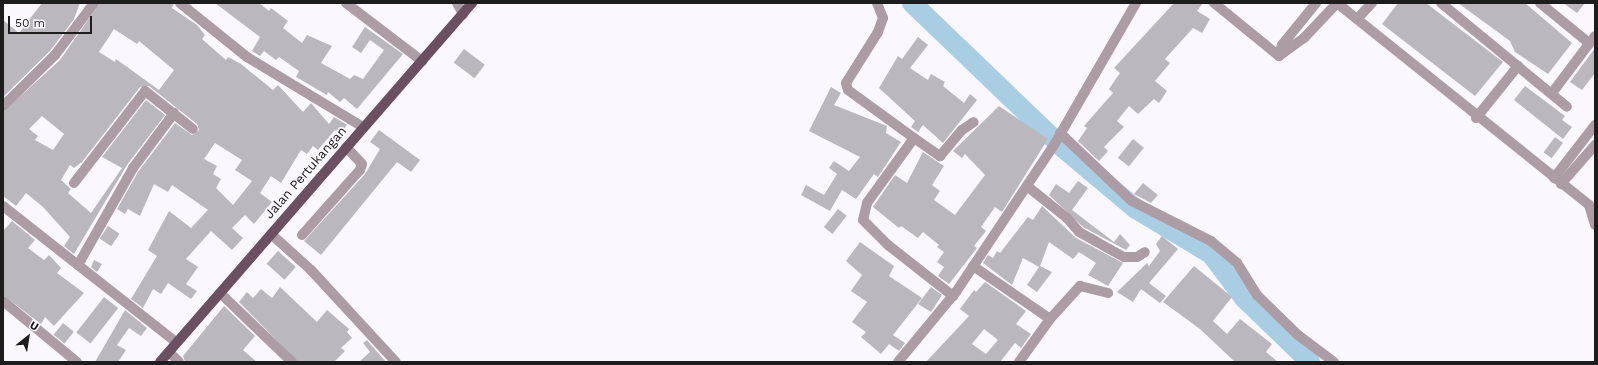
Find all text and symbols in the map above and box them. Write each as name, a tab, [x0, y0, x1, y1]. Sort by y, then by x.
scale bar	[10, 8, 94, 34]
text: 50 m	[15, 16, 45, 30]
street label: Jalan Pertukangan	[262, 124, 350, 222]
north arrow	[8, 317, 48, 357]
text: U	[28, 319, 41, 334]

